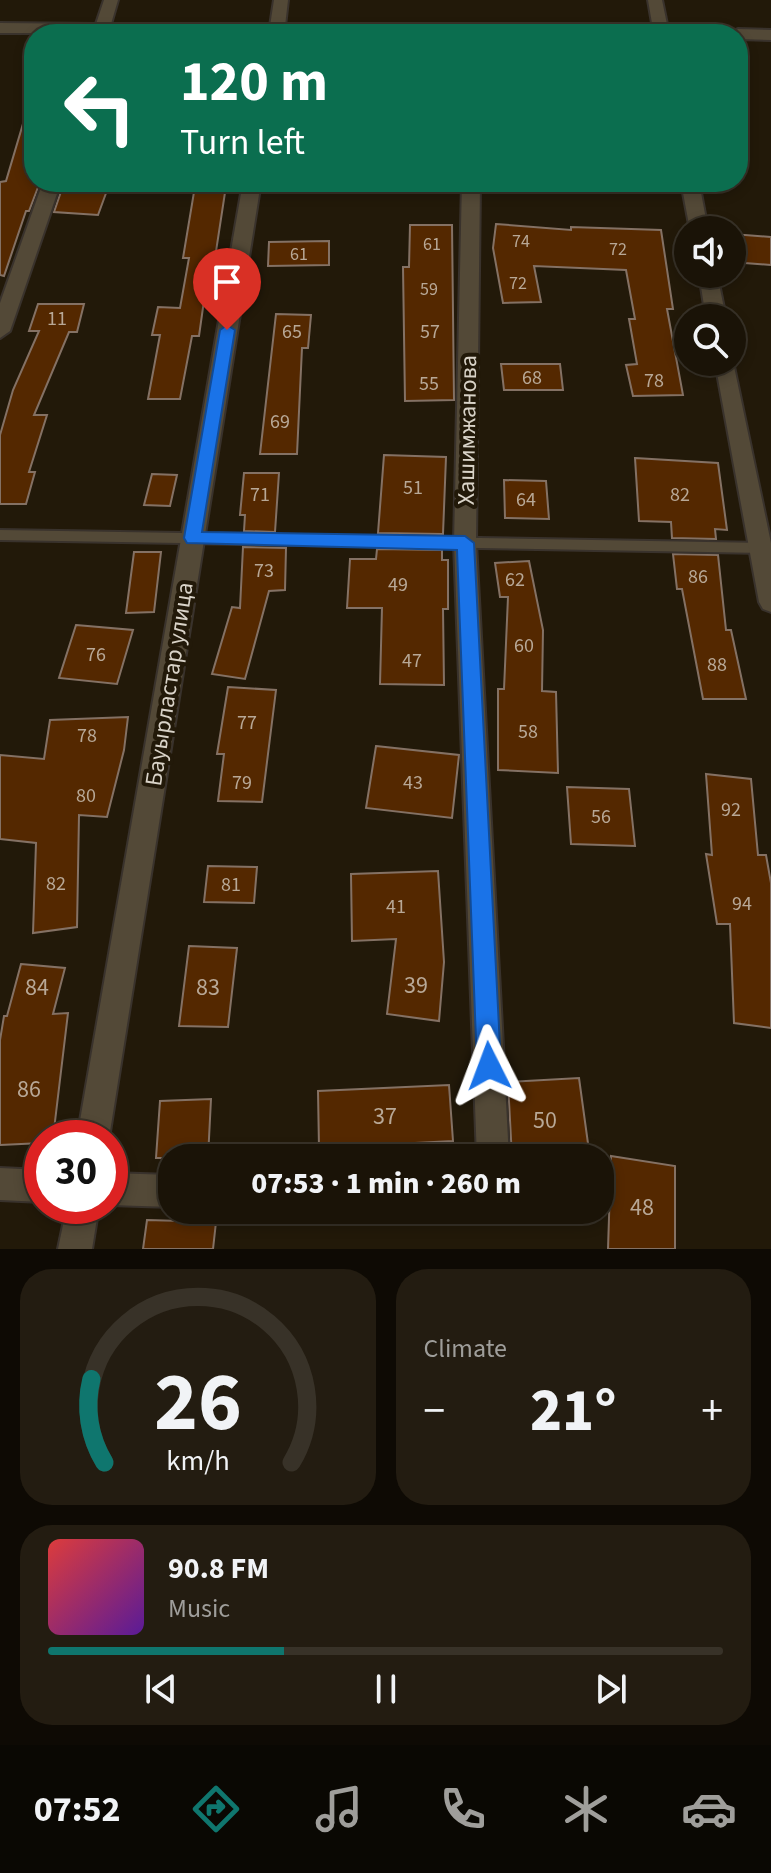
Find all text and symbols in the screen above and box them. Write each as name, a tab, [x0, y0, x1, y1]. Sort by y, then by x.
text: 120 m	[180, 43, 328, 122]
icon: left	[48, 56, 152, 160]
text: Turn left	[180, 117, 305, 168]
map controls	[674, 216, 746, 376]
button: sound	[674, 216, 746, 288]
house number: 74	[512, 229, 530, 254]
house number: 61	[423, 232, 441, 257]
house number: 72	[609, 237, 627, 262]
house number: 61	[290, 242, 308, 267]
pin	[193, 248, 261, 330]
icon: arrive	[205, 260, 249, 304]
house number: 72	[509, 271, 527, 296]
house number: 59	[420, 277, 438, 302]
button: search	[674, 304, 746, 376]
house number: 11	[47, 305, 67, 333]
house number: 65	[282, 318, 302, 346]
house number: 57	[420, 318, 440, 346]
street label: Хашимжанова	[449, 355, 486, 505]
house number: 68	[522, 364, 542, 392]
house number: 78	[644, 367, 664, 395]
house number: 55	[419, 370, 439, 398]
house number: 69	[270, 408, 290, 436]
house number: 51	[403, 474, 423, 502]
house number: 71	[250, 481, 270, 509]
house number: 82	[670, 481, 690, 509]
house number: 64	[516, 486, 536, 514]
house number: 73	[254, 557, 274, 585]
house number: 86	[688, 563, 708, 591]
house number: 62	[505, 566, 525, 594]
house number: 49	[388, 571, 408, 599]
street label: Бауырластар улица	[136, 580, 203, 789]
house number: 60	[514, 632, 534, 660]
house number: 76	[86, 641, 106, 669]
house number: 47	[402, 647, 422, 675]
house number: 88	[707, 651, 727, 679]
house number: 77	[237, 709, 257, 737]
house number: 58	[518, 718, 538, 746]
house number: 78	[77, 722, 97, 750]
house number: 79	[232, 769, 252, 797]
house number: 43	[403, 769, 423, 797]
house number: 80	[76, 782, 96, 810]
house number: 92	[721, 796, 741, 824]
house number: 56	[591, 803, 611, 831]
house number: 82	[46, 870, 66, 898]
house number: 81	[221, 871, 241, 899]
house number: 94	[732, 890, 752, 918]
house number: 41	[386, 893, 406, 921]
house number: 39	[404, 968, 428, 1003]
house number: 84	[25, 970, 49, 1005]
house number: 83	[196, 970, 220, 1005]
position arrow	[447, 1024, 531, 1108]
house number: 86	[17, 1072, 41, 1107]
house number: 37	[373, 1099, 397, 1134]
house number: 50	[533, 1103, 557, 1138]
speed limit sign: 30	[24, 1120, 128, 1224]
text: 07:53 · 1 min · 260 m	[251, 1162, 521, 1205]
house number: 48	[630, 1190, 654, 1225]
text: Climate	[424, 1330, 507, 1367]
text: 26	[154, 1344, 242, 1462]
text: 21°	[530, 1369, 616, 1454]
text: −	[424, 1380, 445, 1443]
text: +	[701, 1380, 723, 1443]
text: km/h	[166, 1441, 229, 1481]
text: 90.8 FM	[168, 1547, 269, 1590]
text: Music	[168, 1590, 230, 1627]
icon: previous	[139, 1667, 183, 1711]
icon: pause	[364, 1667, 408, 1711]
icon: next	[589, 1667, 633, 1711]
icon: directions	[188, 1781, 244, 1837]
icon: music	[311, 1781, 367, 1837]
icon: phone	[435, 1781, 491, 1837]
icon: climate	[558, 1781, 614, 1837]
icon: car	[681, 1781, 737, 1837]
text: 07:52	[34, 1784, 121, 1835]

